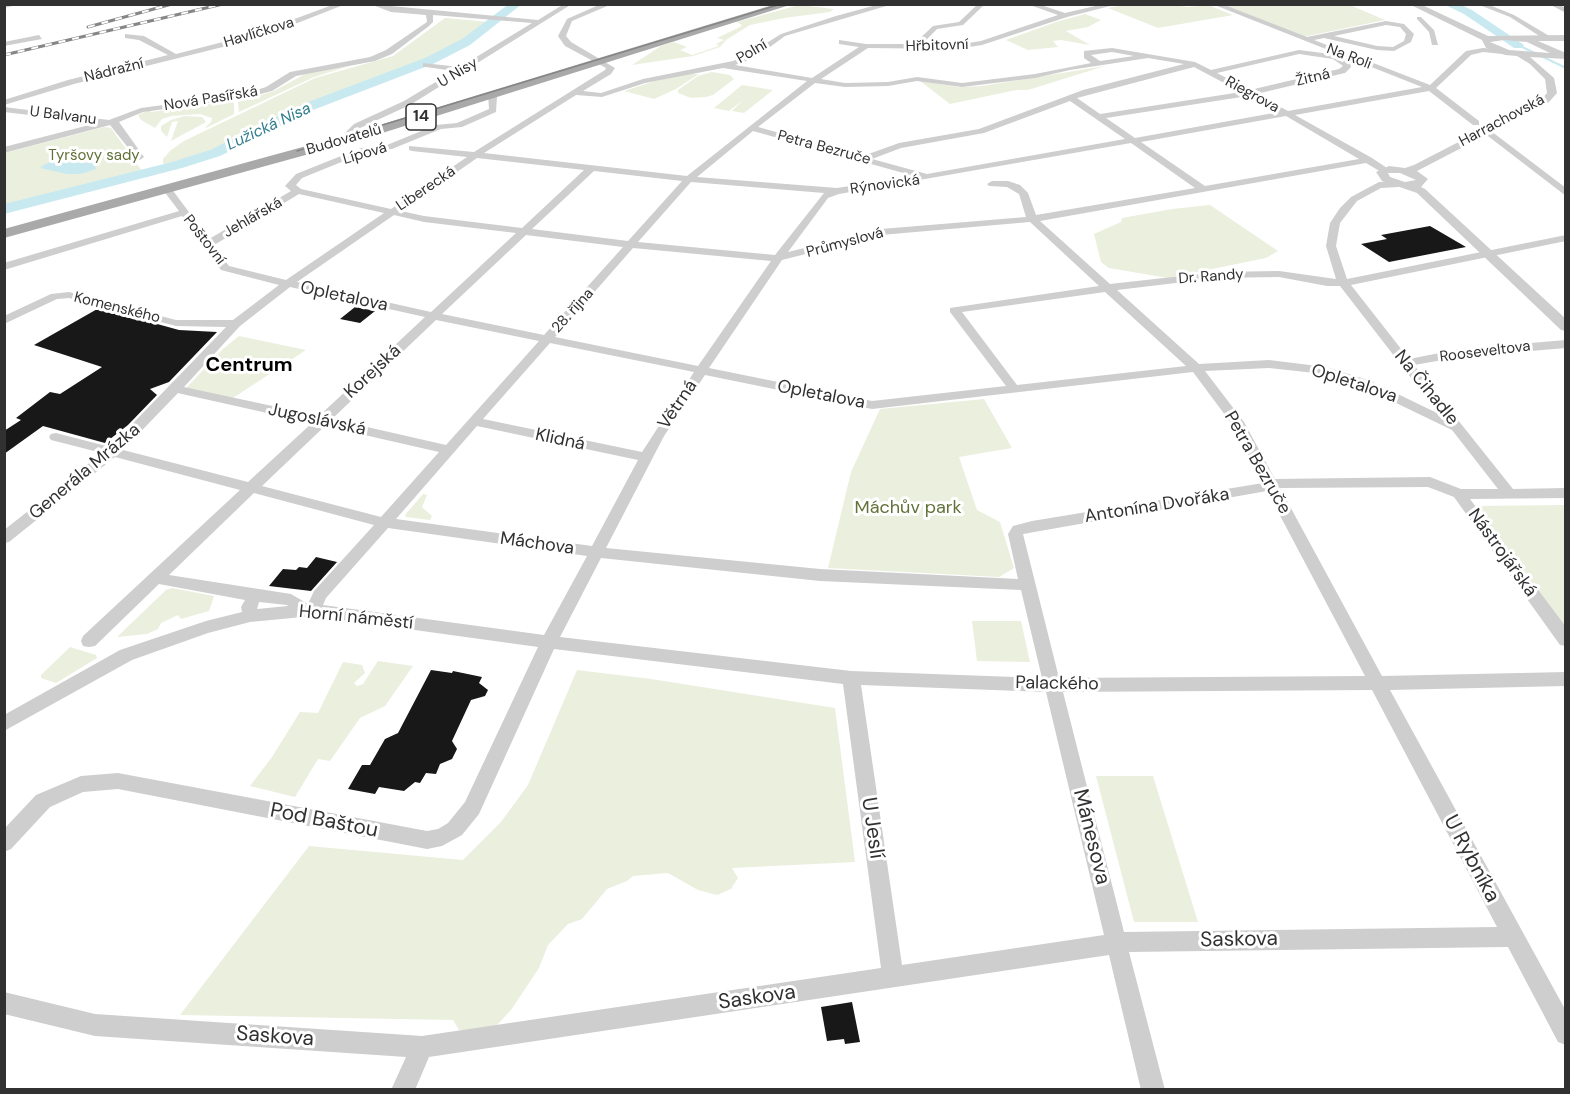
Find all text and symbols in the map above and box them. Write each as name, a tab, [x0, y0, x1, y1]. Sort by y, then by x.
street label: Havlíčkova	[222, 14, 296, 52]
street label: Polní	[733, 36, 771, 68]
street label: Hřbitovní	[905, 36, 969, 56]
street label: Na Roli	[1324, 40, 1374, 74]
street label: U Nisy	[435, 54, 481, 92]
street label: Nádražní	[82, 55, 146, 87]
street label: Žitná	[1294, 65, 1332, 91]
street label: Riegrova	[1222, 73, 1282, 117]
street label: Nová Pasířská	[163, 83, 259, 115]
street label: Harrachovská	[1456, 91, 1548, 151]
water label: Lužická Nisa	[224, 99, 314, 155]
street label: U Balvanu	[29, 103, 97, 129]
road number: 14	[406, 104, 436, 130]
street label: Budovatelů	[304, 121, 384, 159]
street label: Petra Bezruče	[775, 127, 873, 169]
street label: Lípová	[341, 139, 389, 169]
park label: Tyršovy sady	[48, 147, 140, 165]
street label: Liberecká	[393, 163, 459, 215]
street label: Rýnovická	[849, 171, 921, 199]
street label: Jehlářská	[220, 194, 286, 242]
street label: Poštovní	[179, 211, 229, 269]
street label: Průmyslová	[805, 224, 885, 262]
street label: Dr. Randy	[1178, 266, 1244, 288]
street label: Opletalova	[298, 277, 390, 317]
street label: 28. října	[548, 285, 598, 337]
street label: Komenského	[72, 289, 162, 327]
street label: Rooseveltova	[1439, 338, 1531, 366]
street label: Korejská	[340, 340, 406, 404]
street label: Na Čihadle	[1389, 346, 1463, 430]
district label: Centrum	[205, 354, 293, 378]
street label: Opletalova	[1308, 360, 1400, 408]
street label: Větrná	[654, 376, 702, 434]
street label: Opletalova	[775, 376, 867, 414]
street label: Jugoslávská	[266, 399, 368, 441]
street label: Petra Bezruče	[1219, 408, 1295, 518]
street label: Generála Mrázka	[25, 419, 145, 525]
street label: Klidná	[533, 424, 587, 456]
street label: Antonína Dvořáka	[1083, 484, 1231, 528]
park label: Máchův park	[855, 497, 961, 519]
street label: Nástrojářská	[1463, 505, 1541, 601]
street label: Máchova	[499, 528, 575, 560]
street label: Horní náměstí	[298, 601, 414, 635]
street label: Palackého	[1015, 672, 1099, 696]
street label: Mánesova	[1067, 787, 1115, 887]
street label: U Jeslí	[855, 796, 889, 860]
street label: Pod Baštou	[268, 798, 380, 844]
street label: U Rybníka	[1438, 811, 1504, 907]
street label: Saskova	[1200, 927, 1278, 953]
street label: Saskova	[717, 980, 797, 1016]
street label: Saskova	[235, 1022, 315, 1052]

